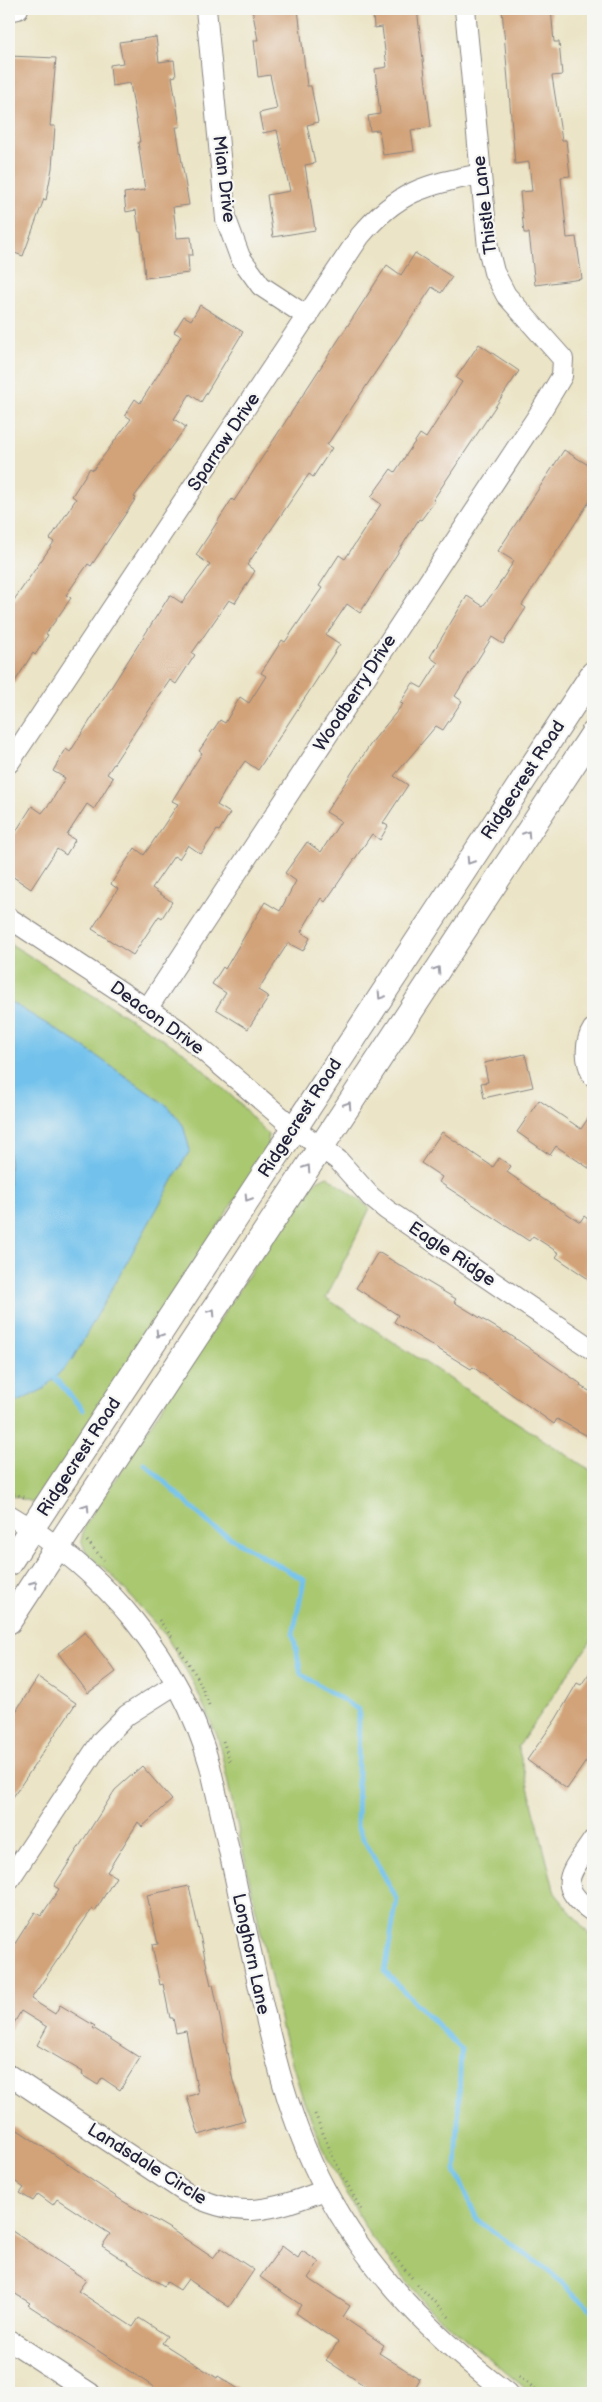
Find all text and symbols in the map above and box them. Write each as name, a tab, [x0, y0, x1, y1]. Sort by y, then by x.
street label: Mian Drive	[208, 134, 240, 224]
street label: Thistle Lane	[468, 154, 501, 256]
street label: Sparrow Drive	[184, 389, 265, 495]
street label: Woodberry Drive	[309, 630, 401, 755]
street label: Ridgecrest Road	[477, 717, 569, 843]
one-way arrow	[521, 831, 530, 840]
one-way arrow	[467, 855, 476, 864]
one-way arrow	[431, 966, 440, 976]
street label: Deacon Drive	[106, 977, 208, 1059]
one-way arrow	[378, 991, 387, 1000]
street label: Ridgecrest Road	[254, 1055, 346, 1181]
one-way arrow	[341, 1102, 351, 1111]
one-way arrow	[301, 1164, 310, 1173]
one-way arrow	[245, 1192, 254, 1202]
street label: Eagle Ridge	[405, 1217, 500, 1291]
one-way arrow	[206, 1308, 216, 1317]
one-way arrow	[156, 1328, 165, 1338]
street label: Ridgecrest Road	[33, 1394, 125, 1520]
one-way arrow	[79, 1503, 89, 1512]
one-way arrow	[28, 1580, 37, 1590]
street label: Longhorn Lane	[228, 1892, 274, 2017]
street label: Landsdale Circle	[84, 2119, 211, 2209]

